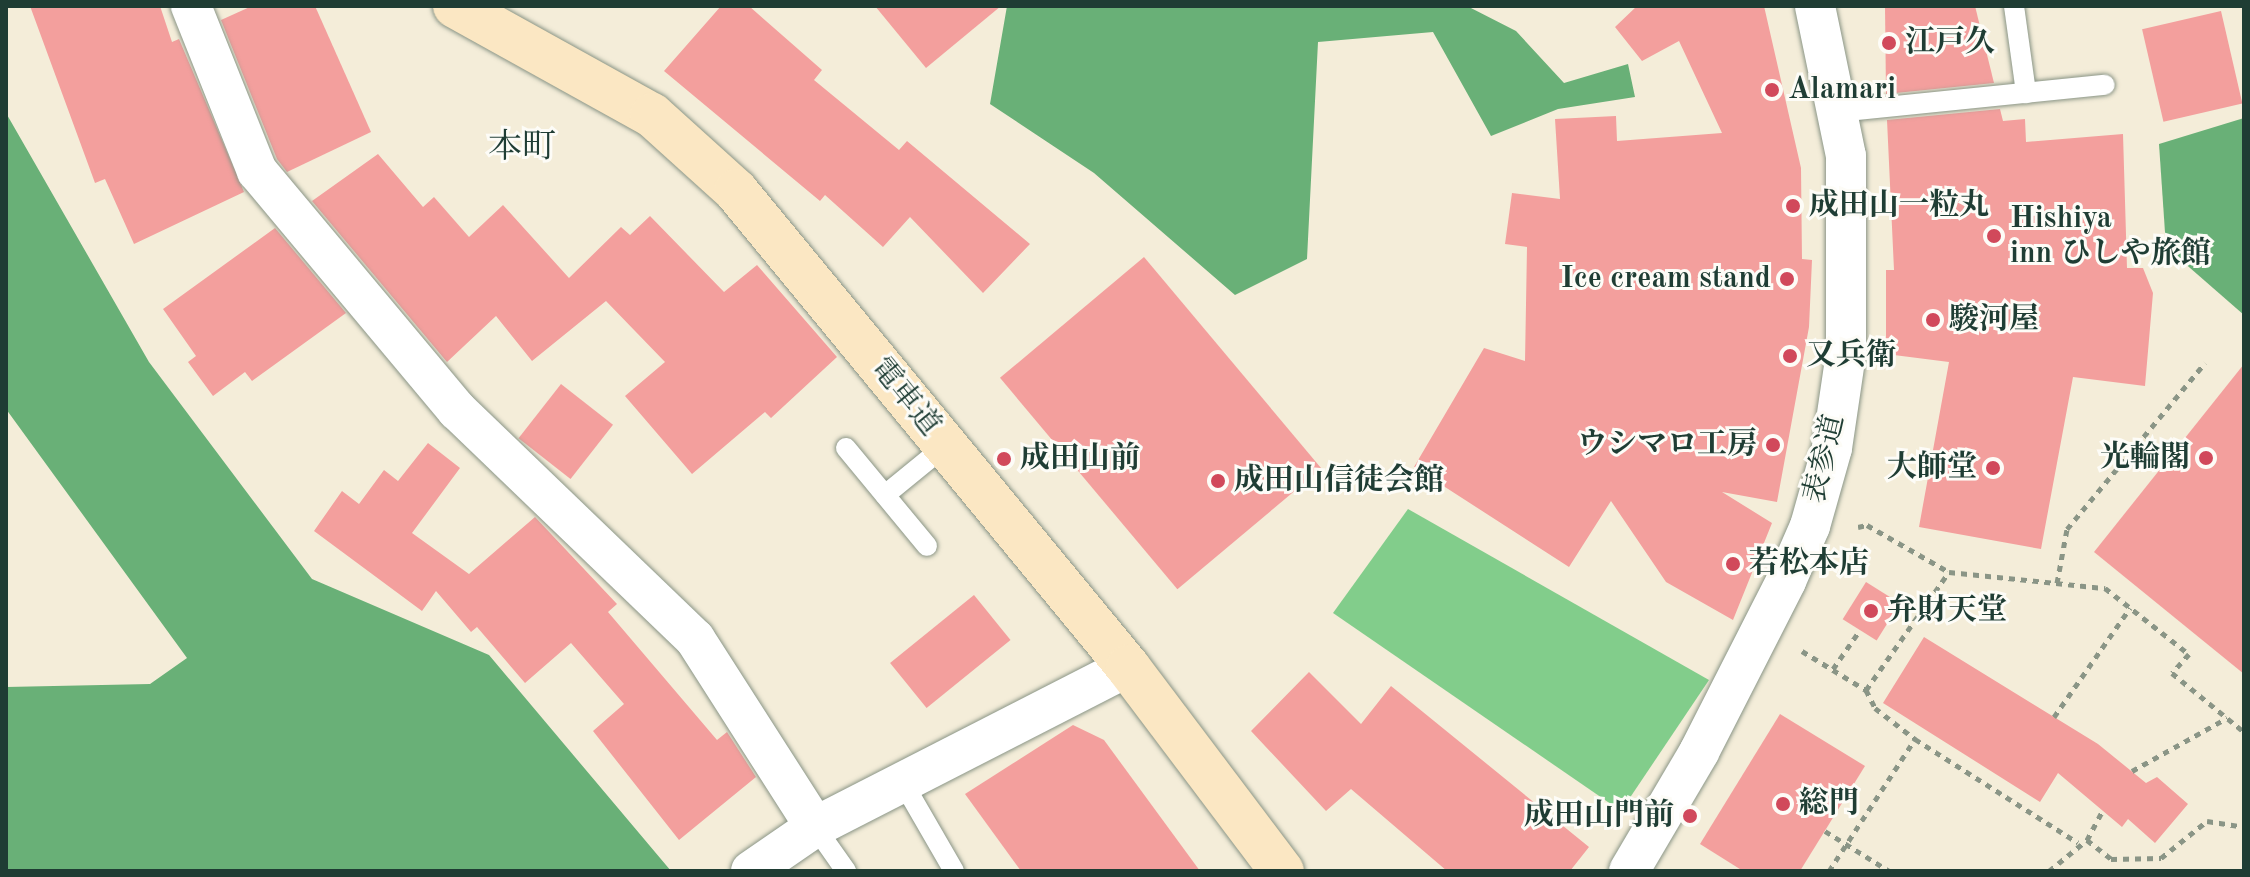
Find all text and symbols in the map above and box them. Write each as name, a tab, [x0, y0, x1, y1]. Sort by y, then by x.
place label: 江戸久	[1905, 25, 1995, 61]
marker: 江戸久	[1880, 34, 1898, 52]
place label: Alamari	[1788, 72, 1896, 108]
marker: Alamari	[1763, 81, 1781, 99]
district label: 本町	[488, 129, 556, 169]
place label: 成田山一粒丸	[1809, 188, 1989, 224]
marker: 成田山一粒丸	[1784, 197, 1802, 215]
place label: Hishiya inn ひしや旅館	[2010, 201, 2211, 272]
marker: Hishiya inn ひしや旅館	[1985, 227, 2003, 245]
place label: Ice cream stand	[1560, 261, 1771, 297]
marker: Ice cream stand	[1778, 270, 1796, 288]
place label: 駿河屋	[1949, 302, 2039, 338]
marker: 駿河屋	[1924, 311, 1942, 329]
place label: 又兵衛	[1806, 338, 1896, 374]
marker: 又兵衛	[1781, 347, 1799, 365]
street label: 電車道	[863, 351, 947, 443]
street label: 表参道	[1797, 411, 1853, 507]
place label: ウシマロ工房	[1577, 427, 1757, 463]
marker: ウシマロ工房	[1764, 436, 1782, 454]
place label: 光輪閣	[2100, 440, 2190, 476]
place label: 成田山前	[1020, 441, 1140, 477]
marker: 光輪閣	[2197, 449, 2215, 467]
marker: 成田山前	[995, 450, 1013, 468]
place label: 大師堂	[1887, 450, 1977, 486]
marker: 大師堂	[1984, 459, 2002, 477]
place label: 成田山信徒会館	[1234, 463, 1444, 499]
marker: 成田山信徒会館	[1209, 472, 1227, 490]
place label: 若松本店	[1749, 546, 1869, 582]
marker: 若松本店	[1724, 555, 1742, 573]
place label: 弁財天堂	[1887, 593, 2007, 629]
marker: 弁財天堂	[1862, 602, 1880, 620]
place label: 総門	[1799, 786, 1859, 822]
marker: 総門	[1774, 795, 1792, 813]
place label: 成田山門前	[1524, 798, 1674, 834]
marker: 成田山門前	[1681, 807, 1699, 825]

